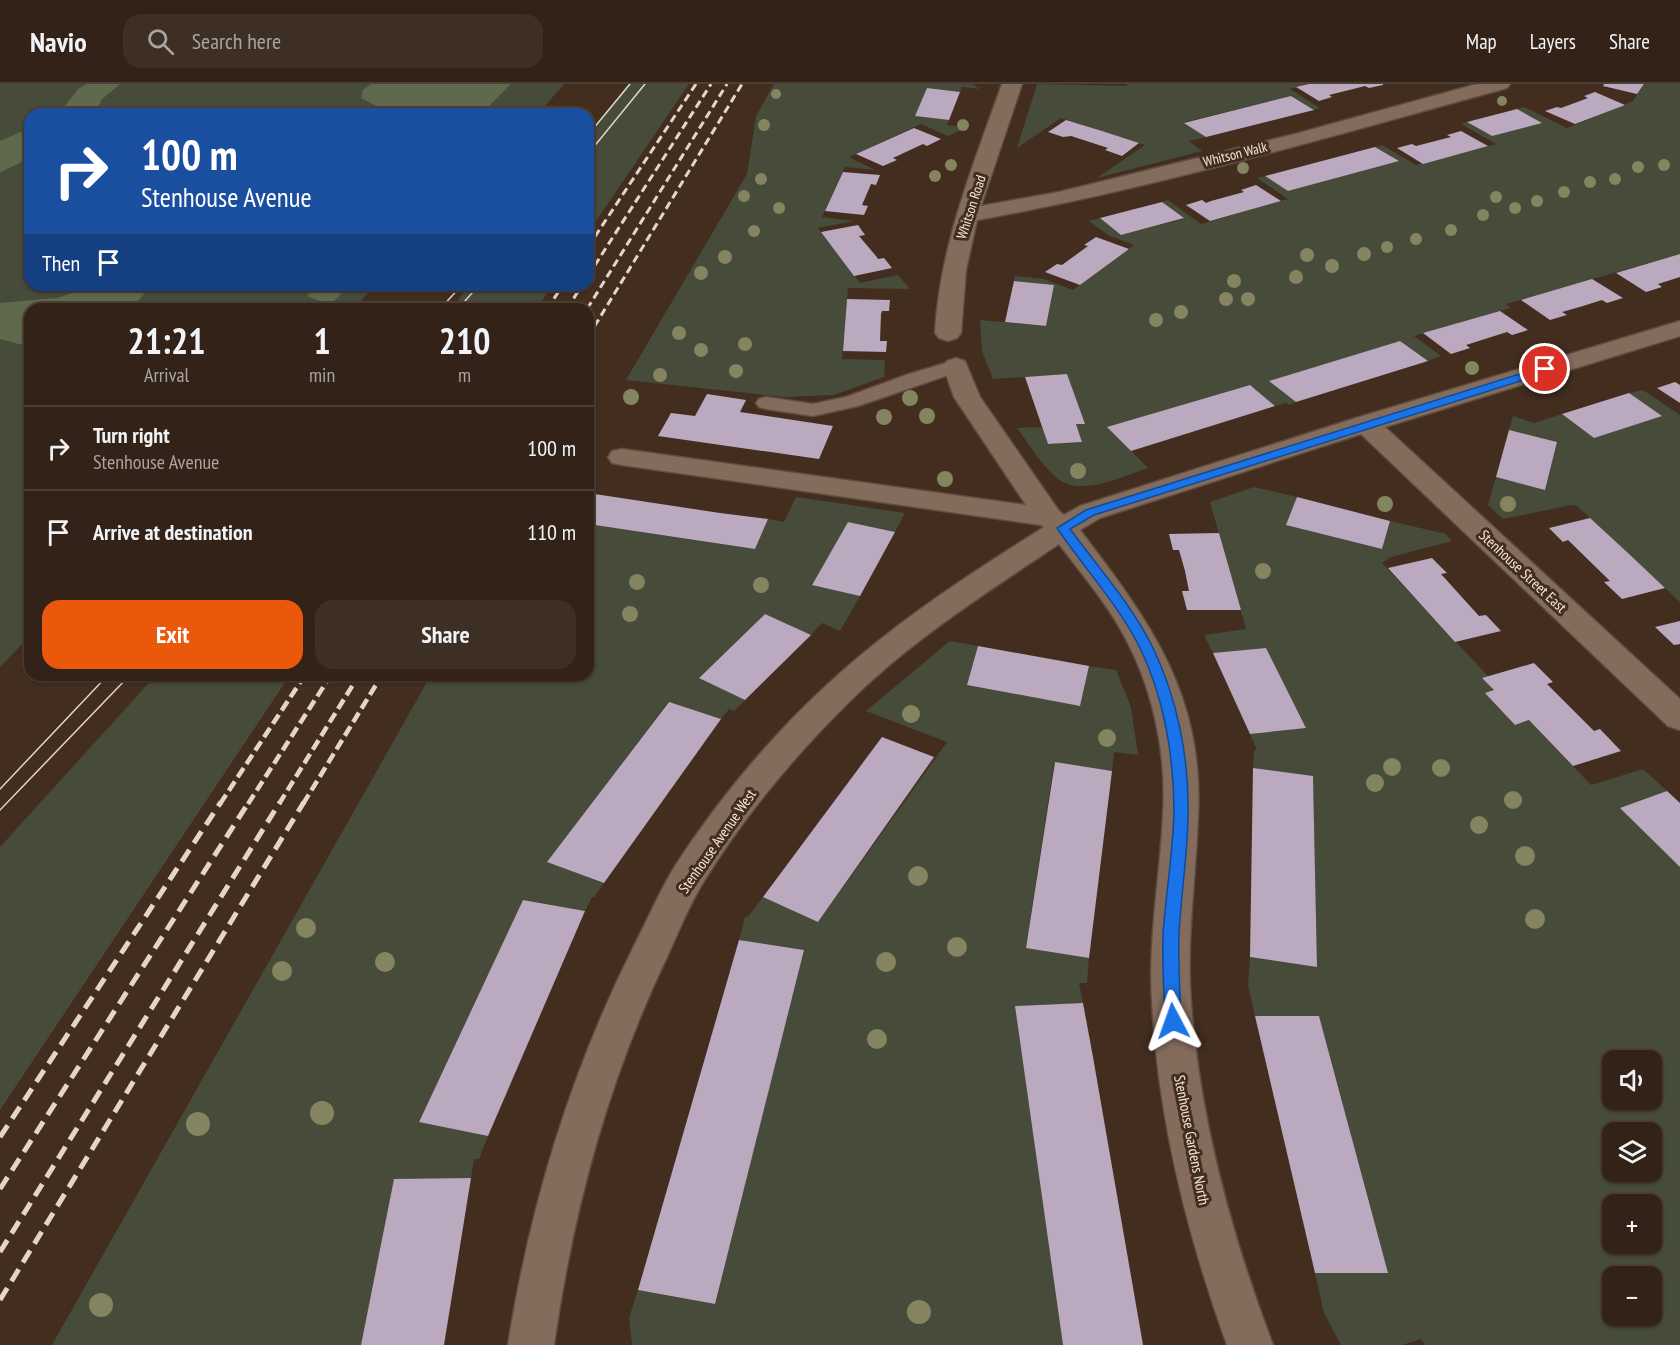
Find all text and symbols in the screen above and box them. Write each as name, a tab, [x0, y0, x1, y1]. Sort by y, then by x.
search box	[123, 14, 543, 68]
text: Navio	[30, 23, 87, 60]
icon: search	[144, 25, 177, 58]
text: Search here	[192, 27, 281, 55]
text: Map	[1466, 28, 1497, 55]
text: Layers	[1530, 28, 1576, 55]
text: Share	[1609, 28, 1650, 55]
text: 100 m	[141, 127, 238, 182]
icon: right	[42, 132, 120, 210]
street label: Whitson Walk	[1201, 137, 1269, 171]
street label: Whitson Road	[952, 173, 990, 241]
text: Stenhouse Avenue	[141, 180, 312, 214]
icon: arrive	[92, 246, 125, 279]
text: Then	[42, 249, 80, 277]
text: 21:21	[128, 317, 205, 364]
text: 1	[313, 317, 331, 364]
text: 210	[439, 317, 490, 364]
pin	[1519, 343, 1570, 394]
icon: arrive	[1528, 352, 1561, 385]
text: Arrival	[144, 362, 189, 388]
text: min	[309, 362, 335, 388]
text: m	[458, 362, 471, 388]
text: Turn right	[93, 421, 170, 449]
icon: right	[42, 432, 75, 465]
text: 100 m	[527, 434, 576, 462]
text: Stenhouse Avenue	[93, 449, 219, 475]
icon: arrive	[42, 516, 75, 549]
text: Arrive at destination	[93, 518, 253, 546]
text: 110 m	[527, 518, 576, 546]
street label: Stenhouse Street East	[1475, 525, 1571, 617]
button: Exit	[42, 600, 303, 669]
button: Share	[315, 600, 576, 669]
street label: Stenhouse Avenue West	[674, 785, 760, 897]
position arrow	[1141, 989, 1205, 1053]
map controls	[1602, 1050, 1662, 1326]
button: sound	[1602, 1050, 1662, 1110]
street label: Stenhouse Gardens North	[1170, 1073, 1214, 1207]
button: layers	[1602, 1122, 1662, 1182]
button: +	[1602, 1194, 1662, 1254]
button: −	[1602, 1266, 1662, 1326]

